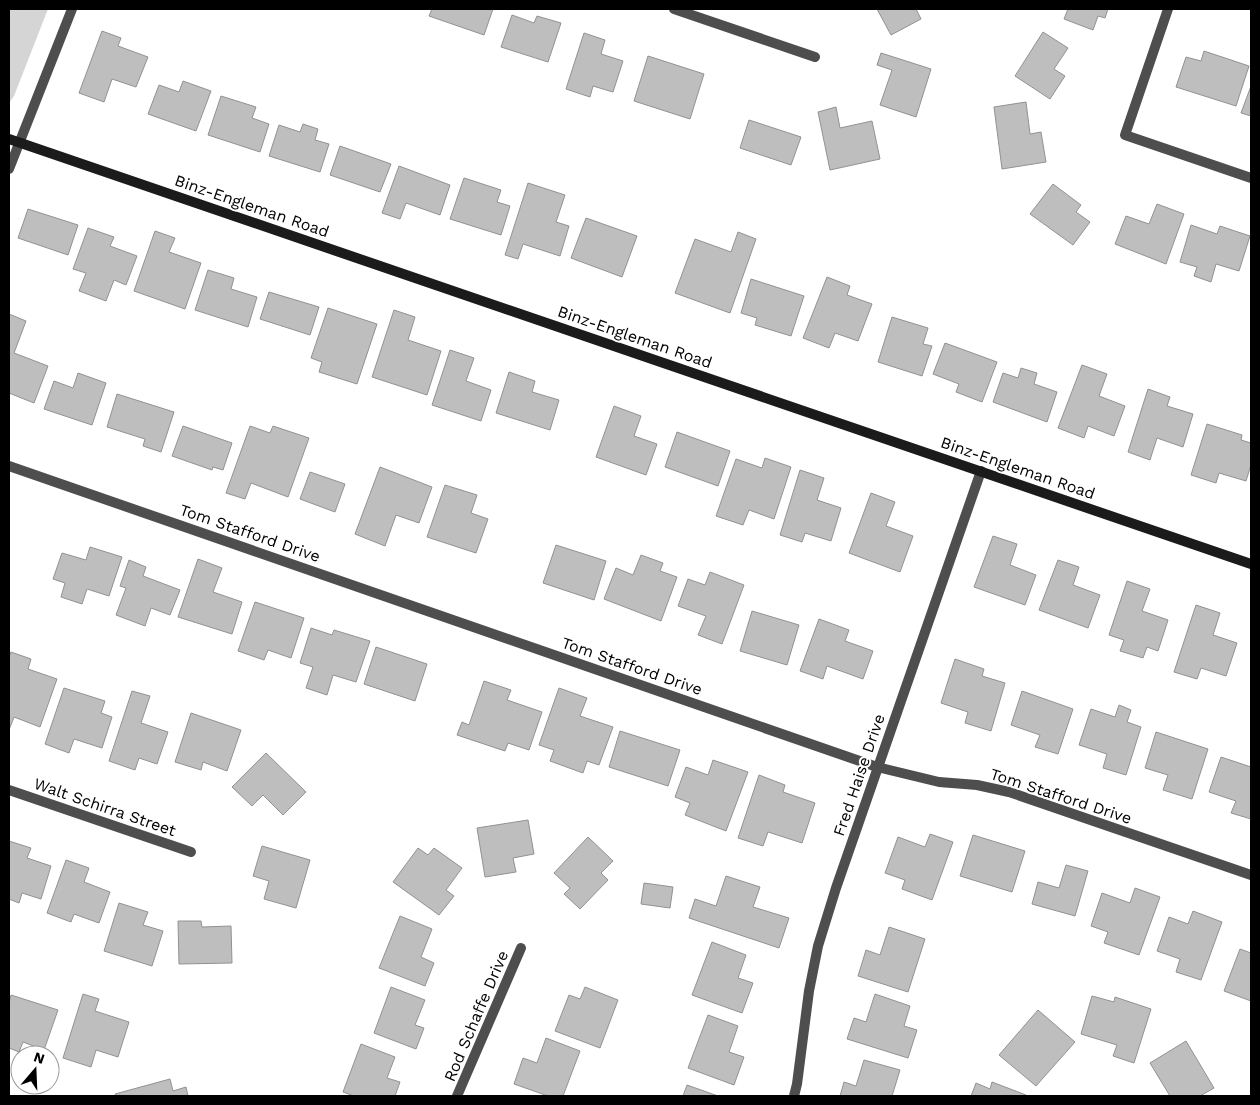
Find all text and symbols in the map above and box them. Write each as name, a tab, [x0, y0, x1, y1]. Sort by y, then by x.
street label: Binz-Engleman Road	[172, 171, 332, 241]
street label: Binz-Engleman Road	[555, 302, 715, 372]
street label: Binz-Engleman Road	[938, 433, 1098, 503]
street label: Tom Stafford Drive	[177, 500, 323, 566]
street label: Tom Stafford Drive	[559, 633, 705, 699]
street label: Fred Haise Drive	[829, 711, 889, 839]
street label: Tom Stafford Drive	[988, 764, 1134, 828]
street label: Walt Schirra Street	[31, 774, 179, 840]
street label: Rod Schaffe Drive	[440, 948, 512, 1084]
north arrow	[10, 1045, 60, 1095]
text: N	[32, 1048, 47, 1067]

